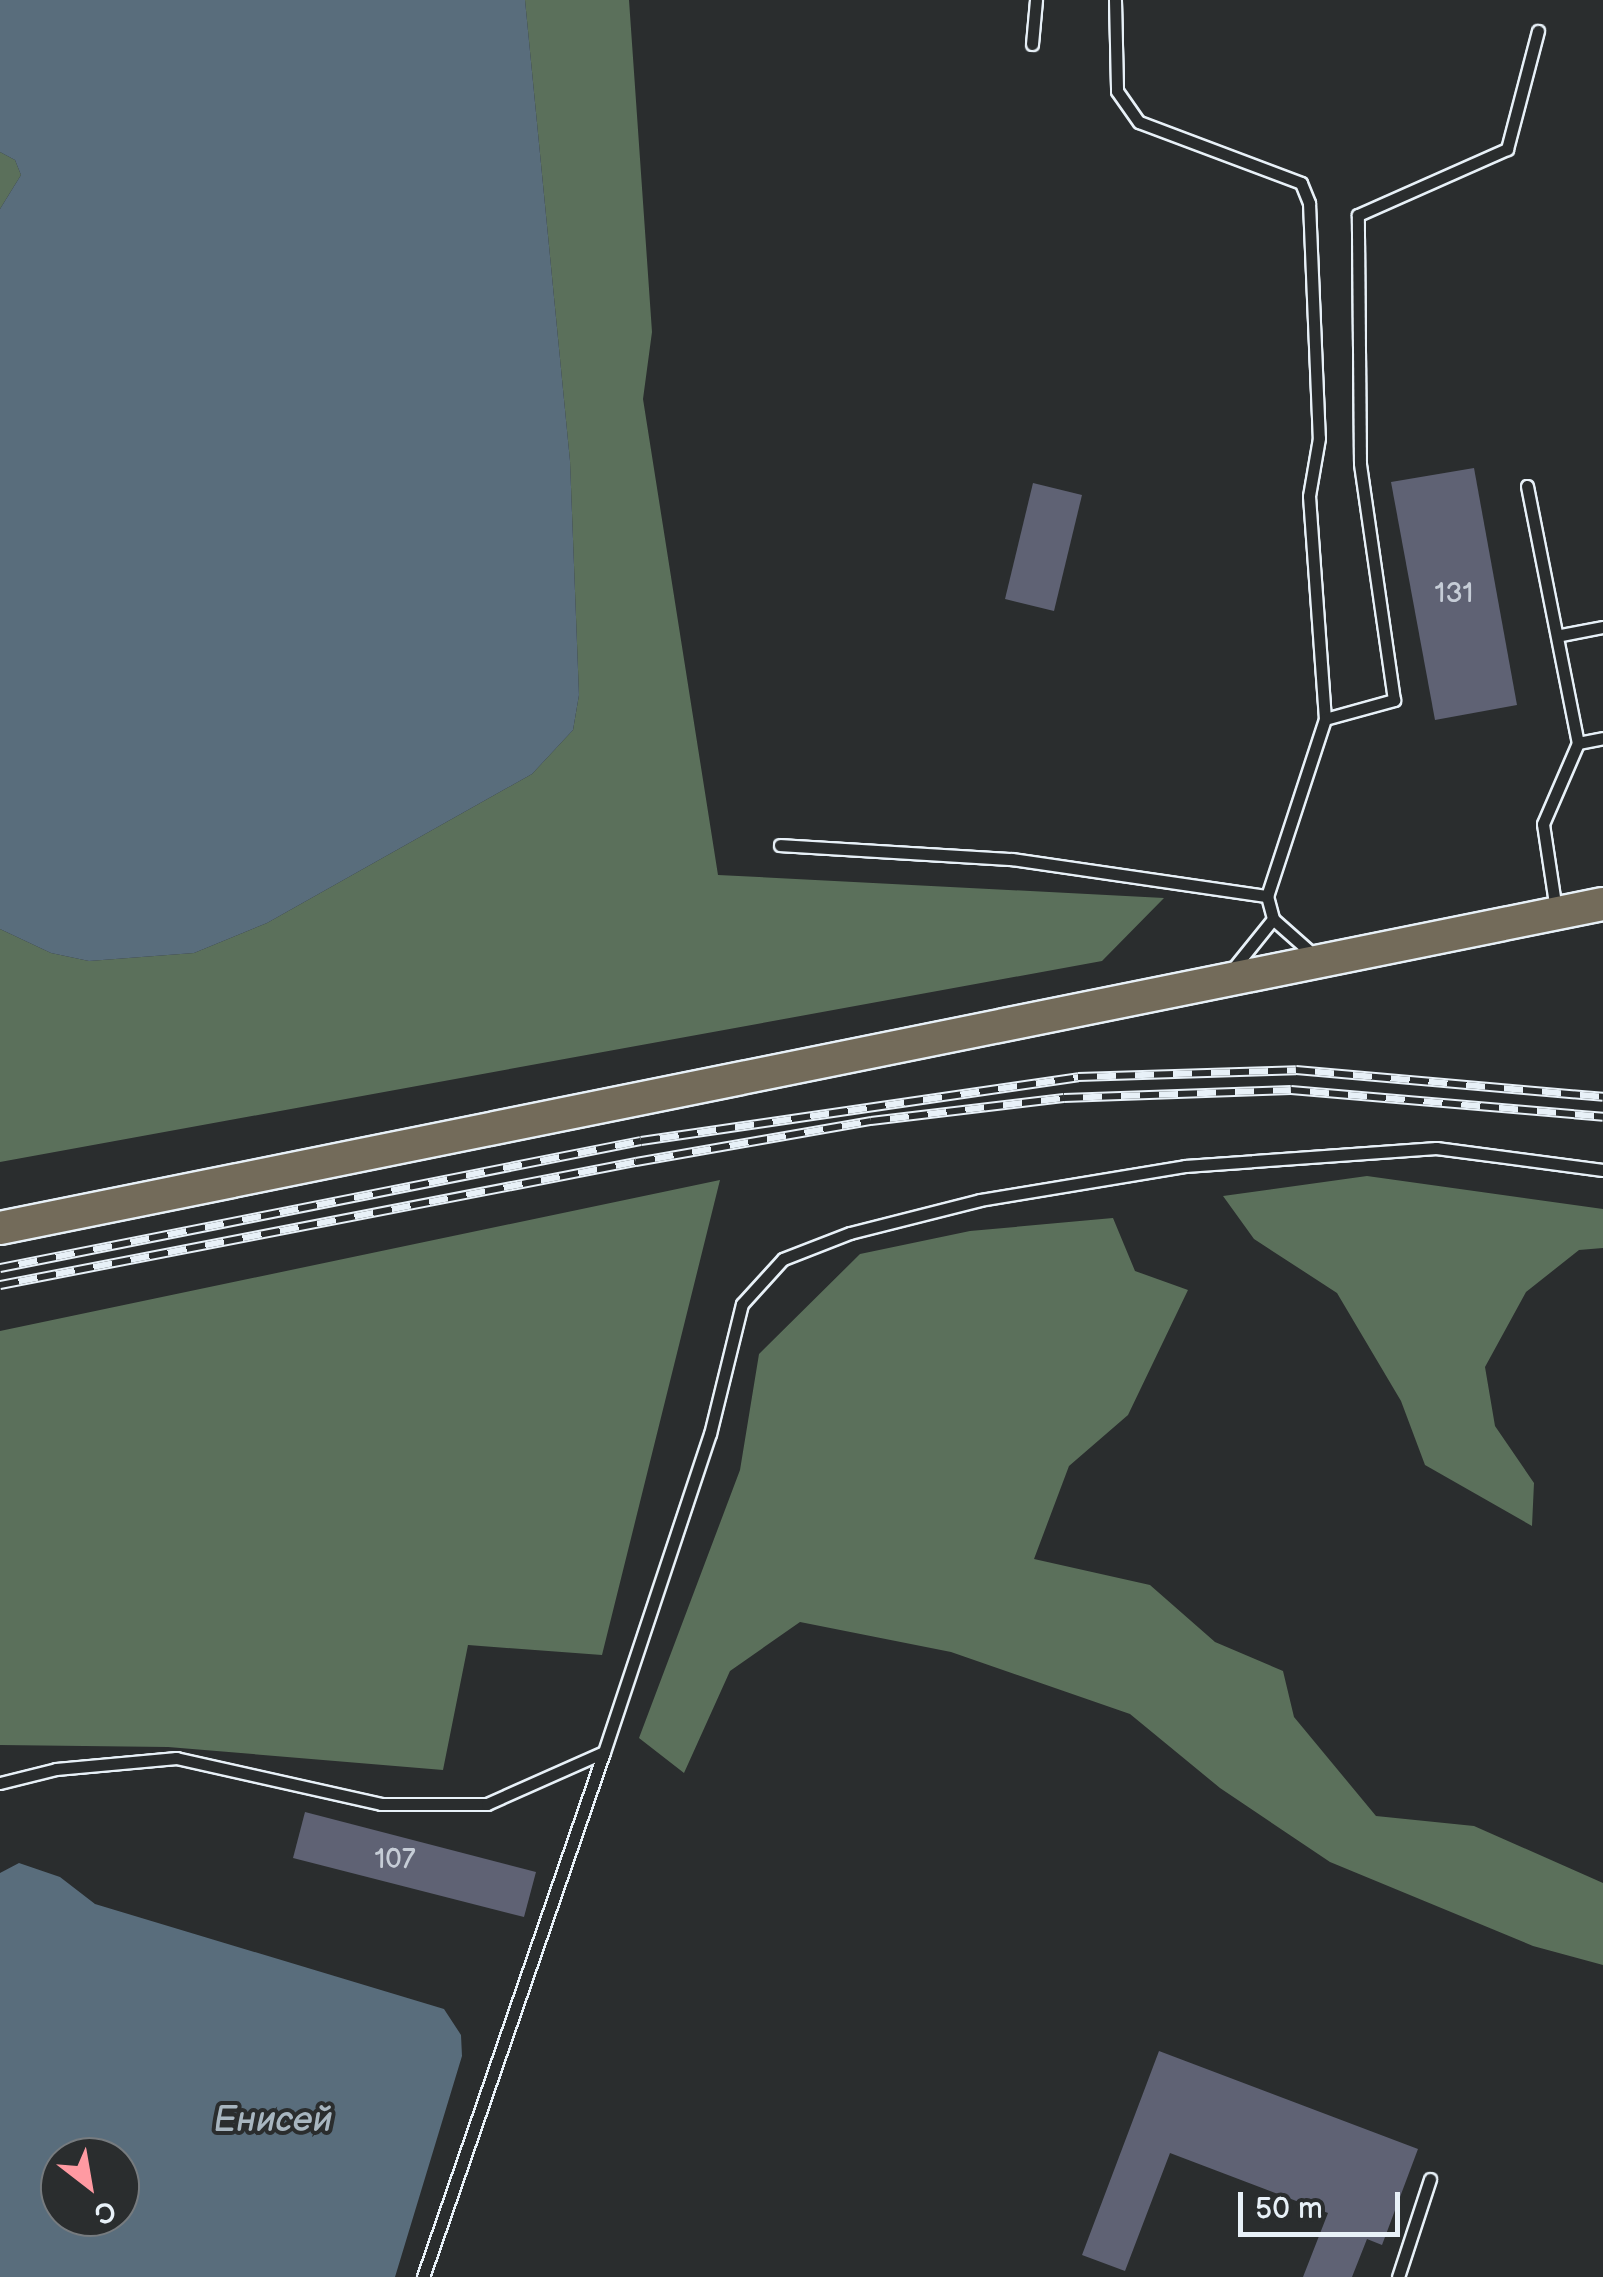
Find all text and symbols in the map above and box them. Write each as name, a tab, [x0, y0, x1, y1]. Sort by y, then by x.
house number: 131	[1435, 577, 1473, 611]
house number: 107	[374, 1843, 416, 1877]
water label: Енисей	[214, 2100, 332, 2142]
north arrow	[40, 2137, 140, 2237]
scale bar	[1243, 2172, 1406, 2234]
text: 50 m	[1255, 2191, 1323, 2227]
text: С	[88, 2192, 122, 2231]

